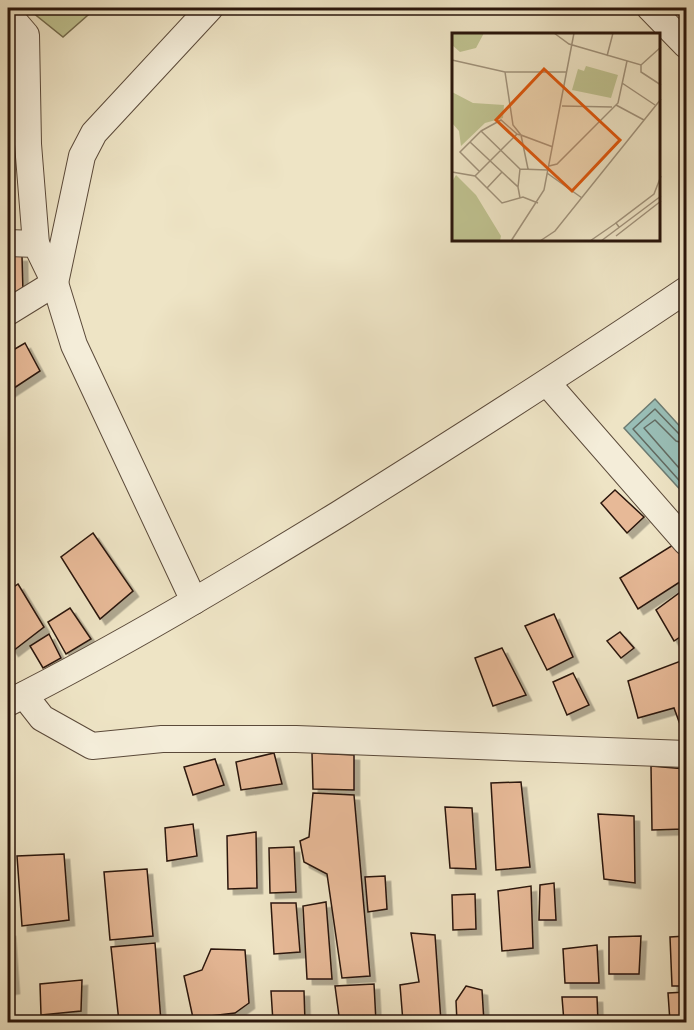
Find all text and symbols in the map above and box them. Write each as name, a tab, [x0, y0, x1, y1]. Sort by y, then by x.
inset map	[452, 33, 661, 242]

